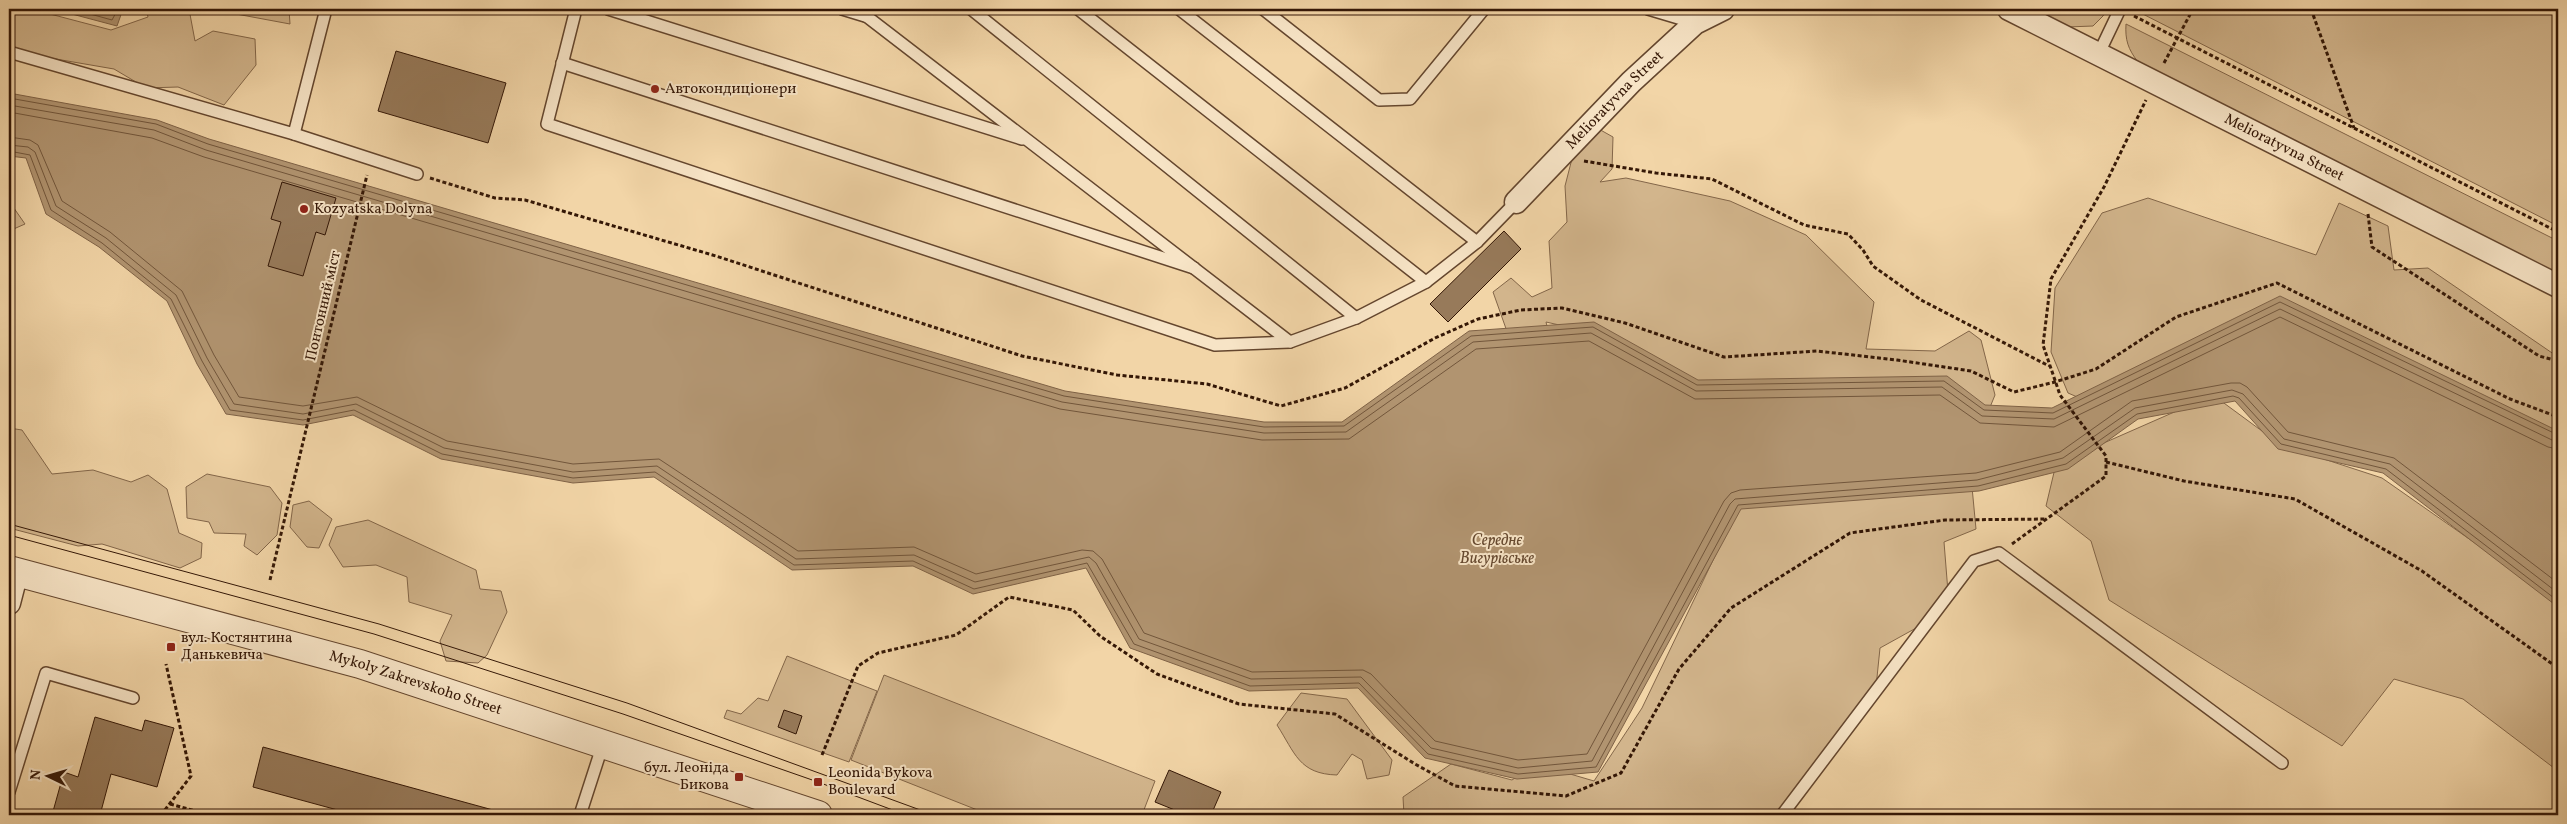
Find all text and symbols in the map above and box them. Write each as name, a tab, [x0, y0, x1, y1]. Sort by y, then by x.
street label: Melioratyvna Street	[1561, 46, 1669, 154]
place label: Автокондиціонери	[665, 79, 796, 100]
marker: Автокондиціонери	[649, 83, 661, 95]
street label: Melioratyvna Street	[2221, 109, 2347, 187]
place label: Kozyatska Dolyna	[314, 199, 433, 220]
marker: Kozyatska Dolyna	[298, 203, 310, 215]
street label: Понтонний міст	[301, 249, 347, 363]
water label: Середнє Вигурівське	[1460, 530, 1534, 570]
place label: вул. Костянтина Данькевича	[181, 628, 292, 666]
marker: вул. Костянтина Данькевича	[165, 641, 177, 653]
street label: Mykoly Zakrevskoho Street	[327, 646, 505, 721]
north arrow	[22, 752, 72, 802]
place label: бул. Леоніда Бикова	[644, 758, 729, 796]
place label: Leonida Bykova Boulevard	[828, 763, 933, 801]
text: N	[27, 769, 46, 781]
marker: бул. Леоніда Бикова	[733, 771, 745, 783]
marker: Leonida Bykova Boulevard	[812, 776, 824, 788]

